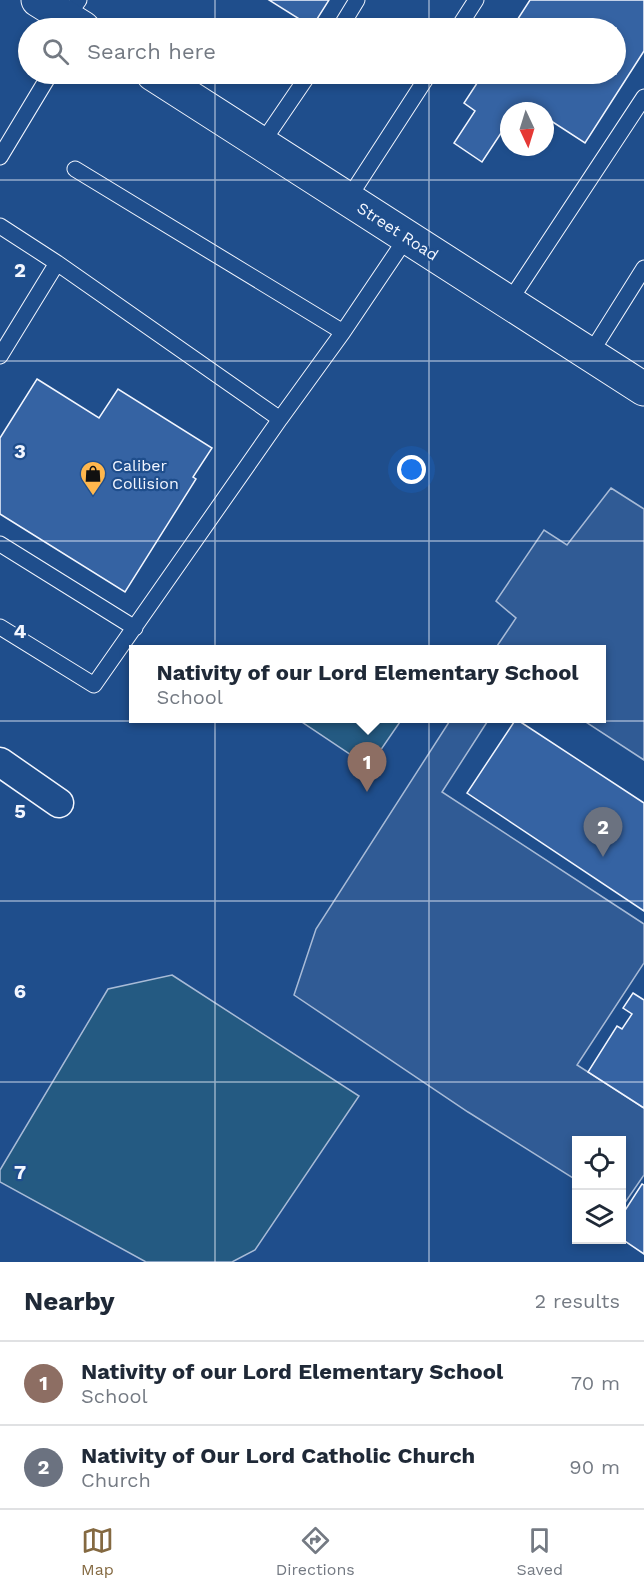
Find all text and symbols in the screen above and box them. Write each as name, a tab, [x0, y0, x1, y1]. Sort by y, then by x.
search box	[18, 18, 626, 84]
icon: search	[39, 35, 72, 68]
text: Search here	[87, 39, 216, 64]
north arrow	[500, 102, 554, 156]
street label: Street Road	[354, 198, 442, 265]
text: 2	[14, 258, 26, 282]
text: 3	[14, 439, 26, 463]
your location	[397, 455, 426, 484]
place label: Caliber Collision	[112, 456, 179, 493]
shop icon: Caliber Collision	[78, 459, 108, 497]
text: 4	[14, 619, 27, 643]
popup	[129, 645, 606, 723]
text: Nativity of our Lord Elementary School	[156, 660, 579, 685]
text: School	[156, 685, 223, 709]
pin: 1	[348, 742, 386, 792]
text: 5	[14, 799, 26, 823]
pin: 2	[584, 808, 622, 857]
text: 6	[14, 979, 26, 1003]
map controls	[572, 1136, 626, 1244]
button: locate	[572, 1136, 626, 1190]
text: 7	[14, 1160, 26, 1184]
button: layers	[572, 1190, 626, 1244]
text: Nearby	[24, 1286, 115, 1316]
text: 2 results	[535, 1289, 620, 1313]
text: Nativity of our Lord Elementary School	[81, 1359, 503, 1384]
text: 1	[39, 1371, 48, 1395]
text: 70 m	[571, 1371, 620, 1395]
text: School	[81, 1384, 148, 1408]
text: Nativity of Our Lord Catholic Church	[81, 1443, 475, 1468]
text: 2	[38, 1455, 49, 1479]
text: 90 m	[569, 1455, 620, 1479]
text: Church	[81, 1468, 151, 1492]
tab: Map	[81, 1524, 114, 1579]
tab: Directions	[276, 1524, 355, 1579]
tab: Saved	[517, 1524, 563, 1579]

